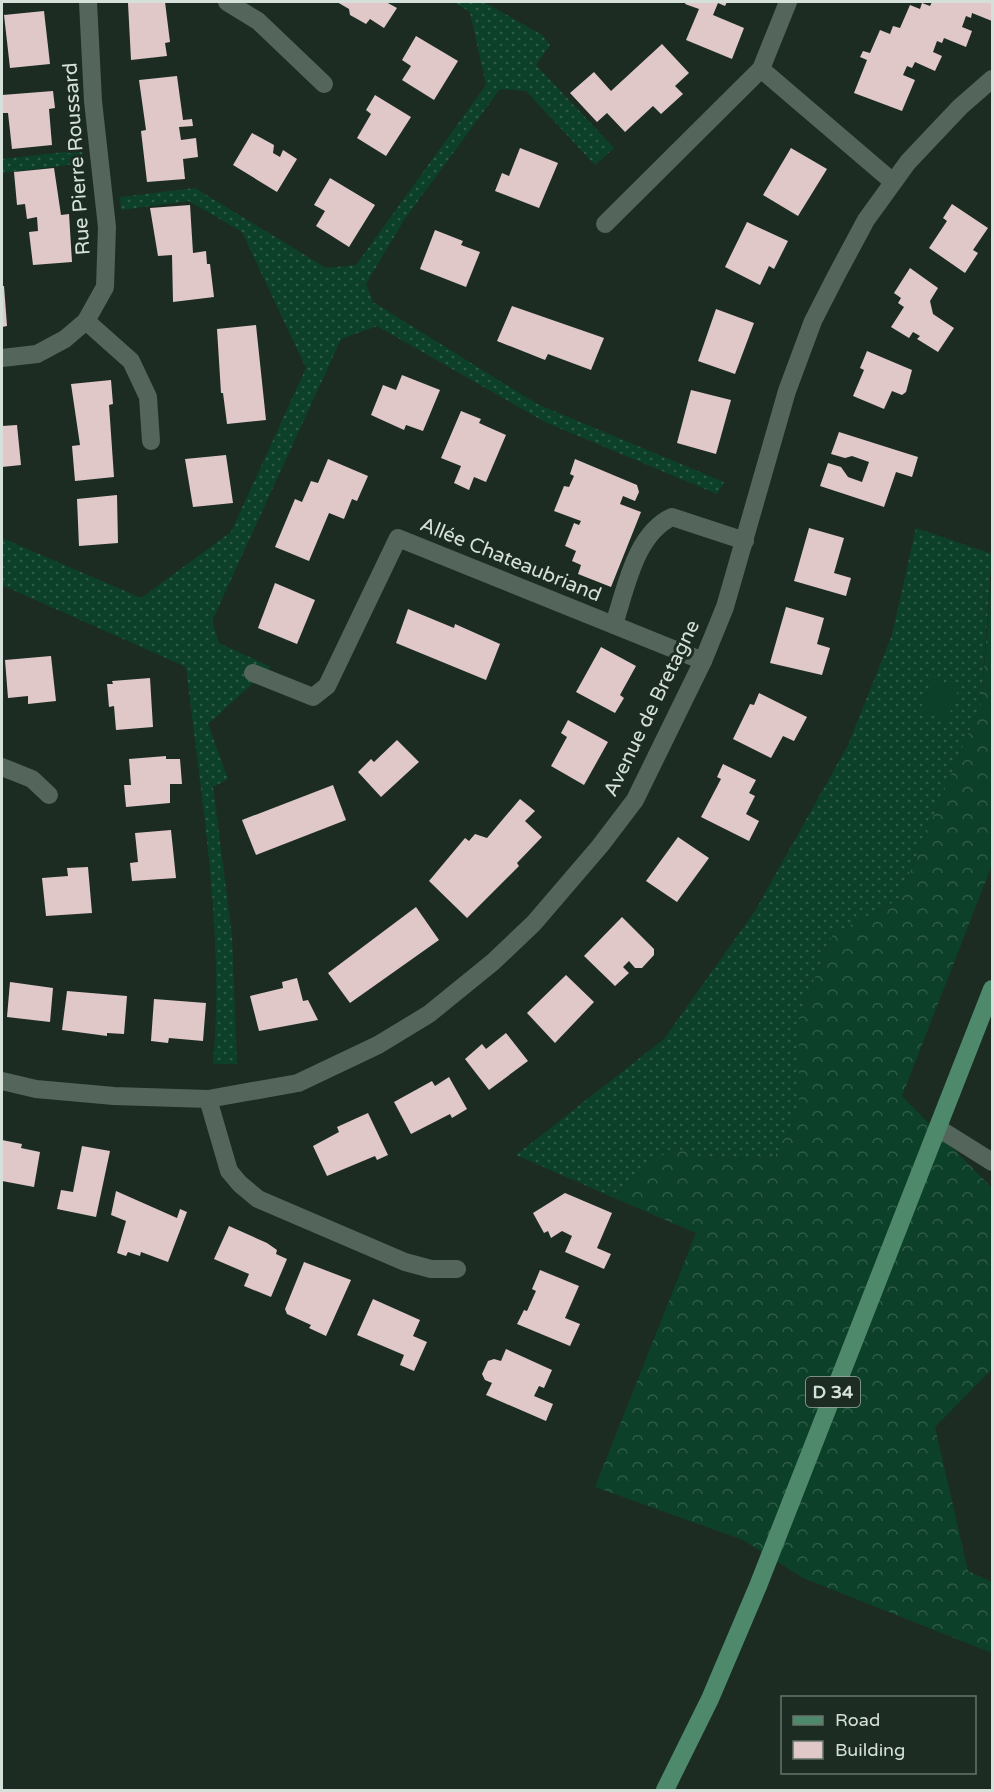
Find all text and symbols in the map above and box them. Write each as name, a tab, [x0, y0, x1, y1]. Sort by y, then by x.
street label: Rue Pierre Roussard	[58, 62, 96, 256]
street label: Allée Chateaubriand	[417, 513, 605, 607]
street label: Avenue de Bretagne	[599, 616, 705, 801]
road number: D 34	[806, 1377, 860, 1407]
legend	[781, 1696, 976, 1774]
text: Road	[835, 1709, 880, 1731]
text: Building	[835, 1739, 905, 1761]

